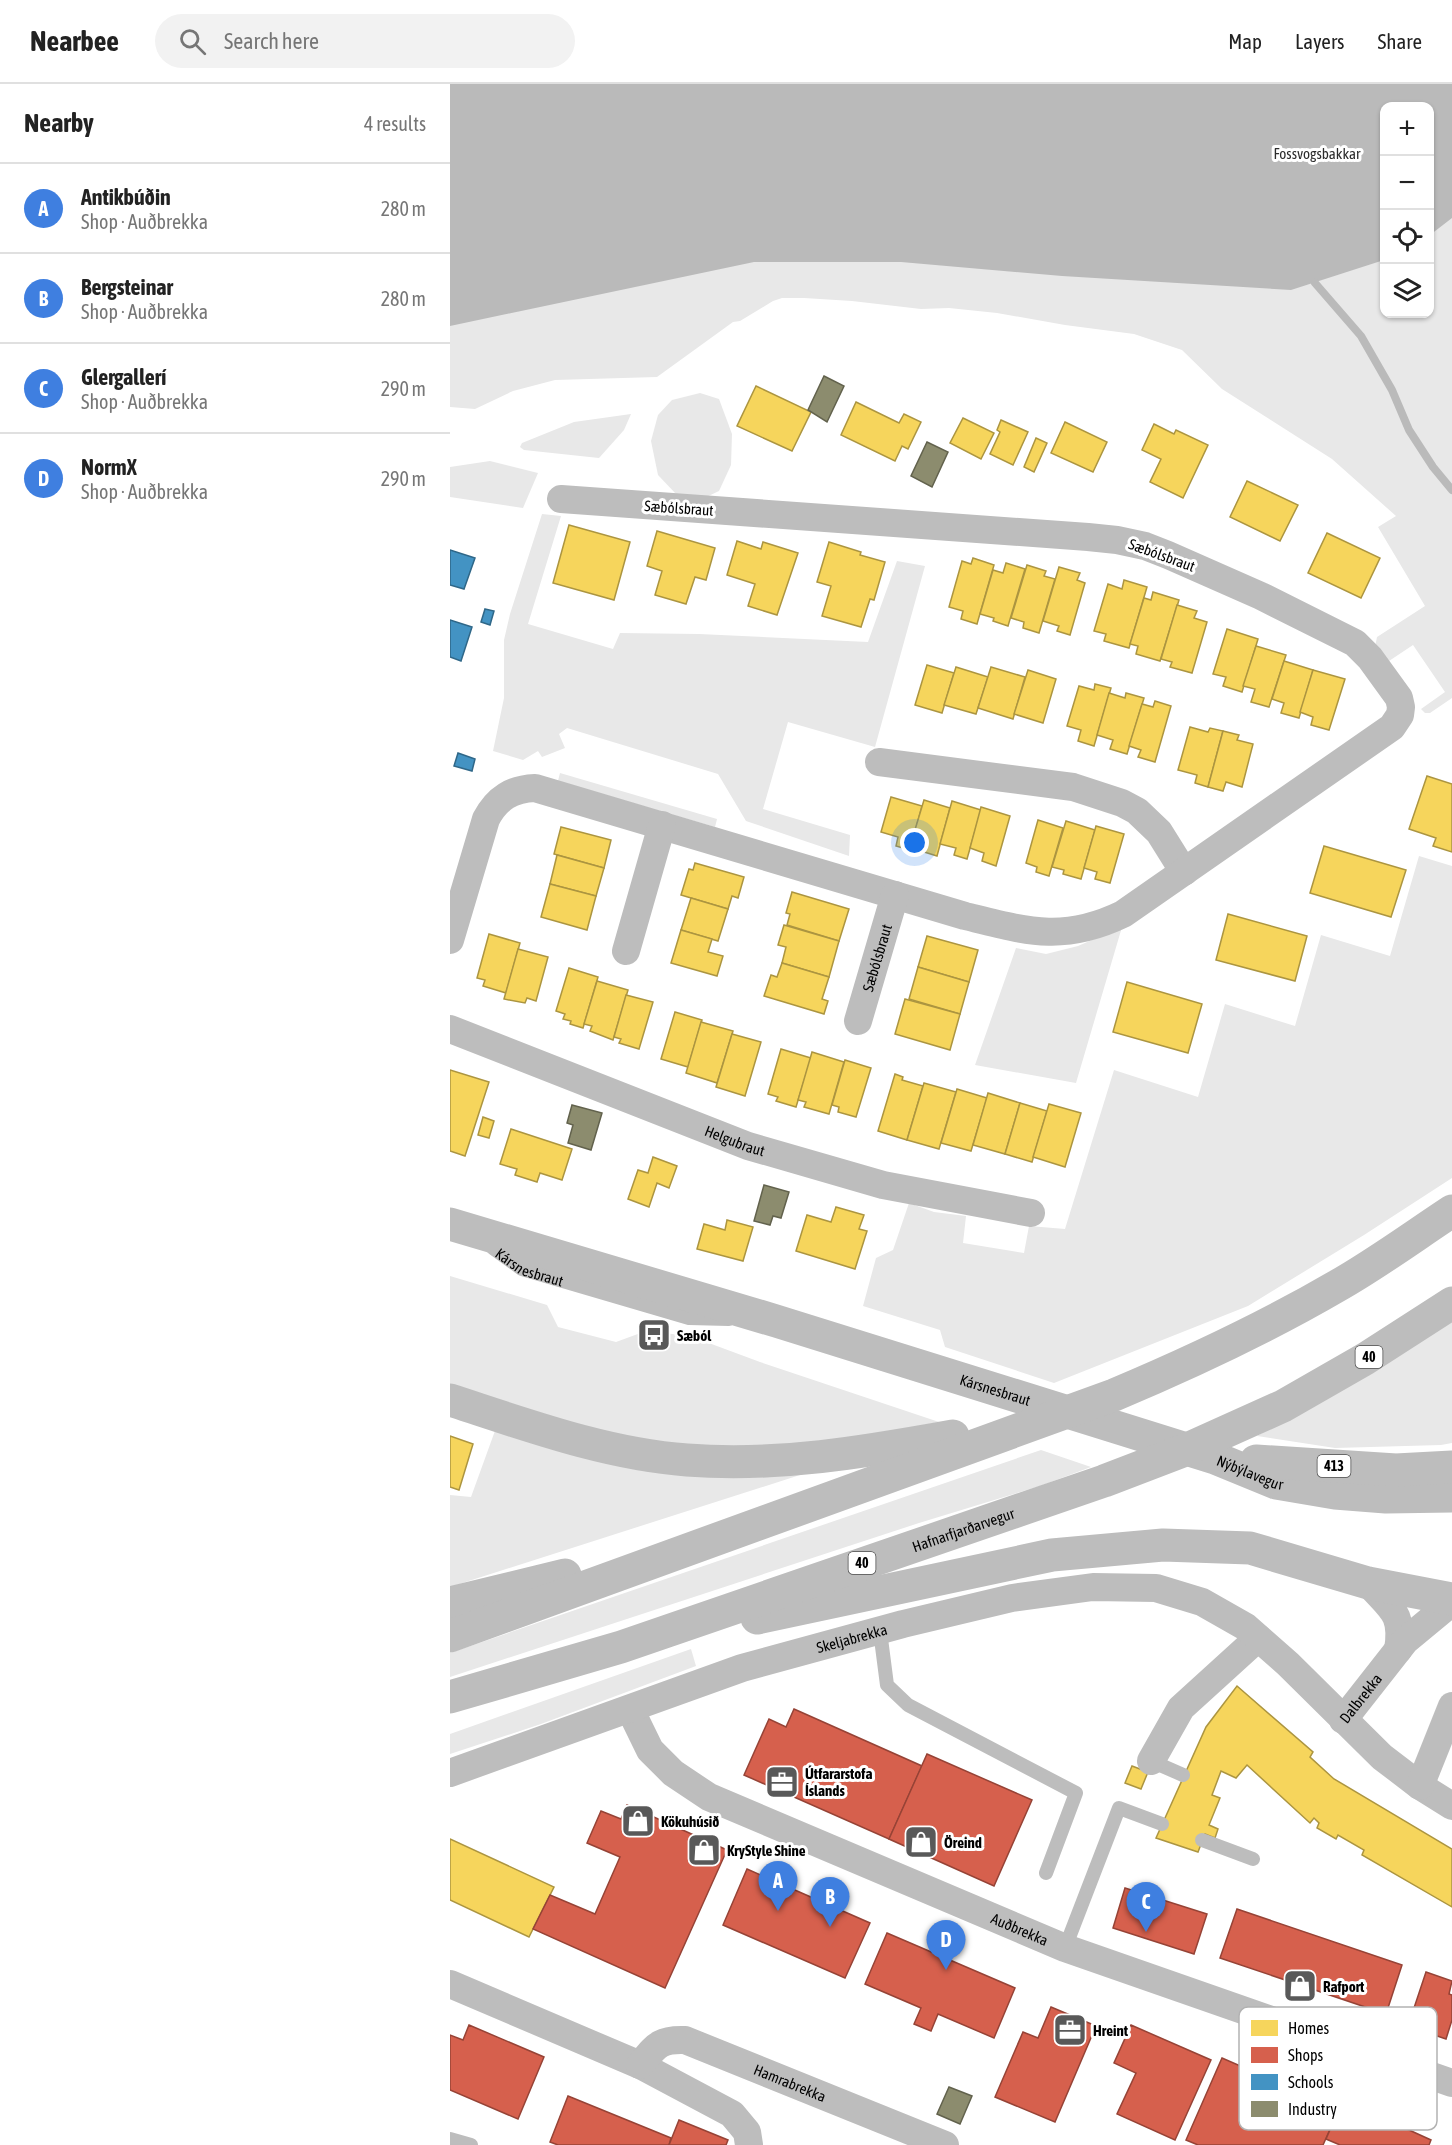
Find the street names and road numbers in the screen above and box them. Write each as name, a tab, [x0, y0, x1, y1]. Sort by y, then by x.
street label: Sæbólsbraut	[644, 497, 714, 519]
street label: Sæbólsbraut	[1127, 535, 1197, 575]
street label: Sæbólsbraut	[859, 922, 895, 993]
street label: Helgubraut	[702, 1121, 767, 1159]
street label: Kársnesbraut	[492, 1244, 565, 1289]
road number: 40	[1356, 1346, 1382, 1368]
street label: Kársnesbraut	[958, 1370, 1033, 1408]
street label: Nýbýlavegur	[1214, 1451, 1285, 1493]
road number: 413	[1318, 1455, 1350, 1477]
street label: Hafnarfjarðarvegur	[910, 1504, 1017, 1555]
road number: 40	[848, 1552, 876, 1574]
street label: Skeljabrekka	[814, 1620, 889, 1656]
street label: Dalbrekka	[1336, 1670, 1385, 1726]
street label: Auðbrekka	[989, 1909, 1051, 1948]
street label: Hamrabrekka	[752, 2060, 829, 2105]

